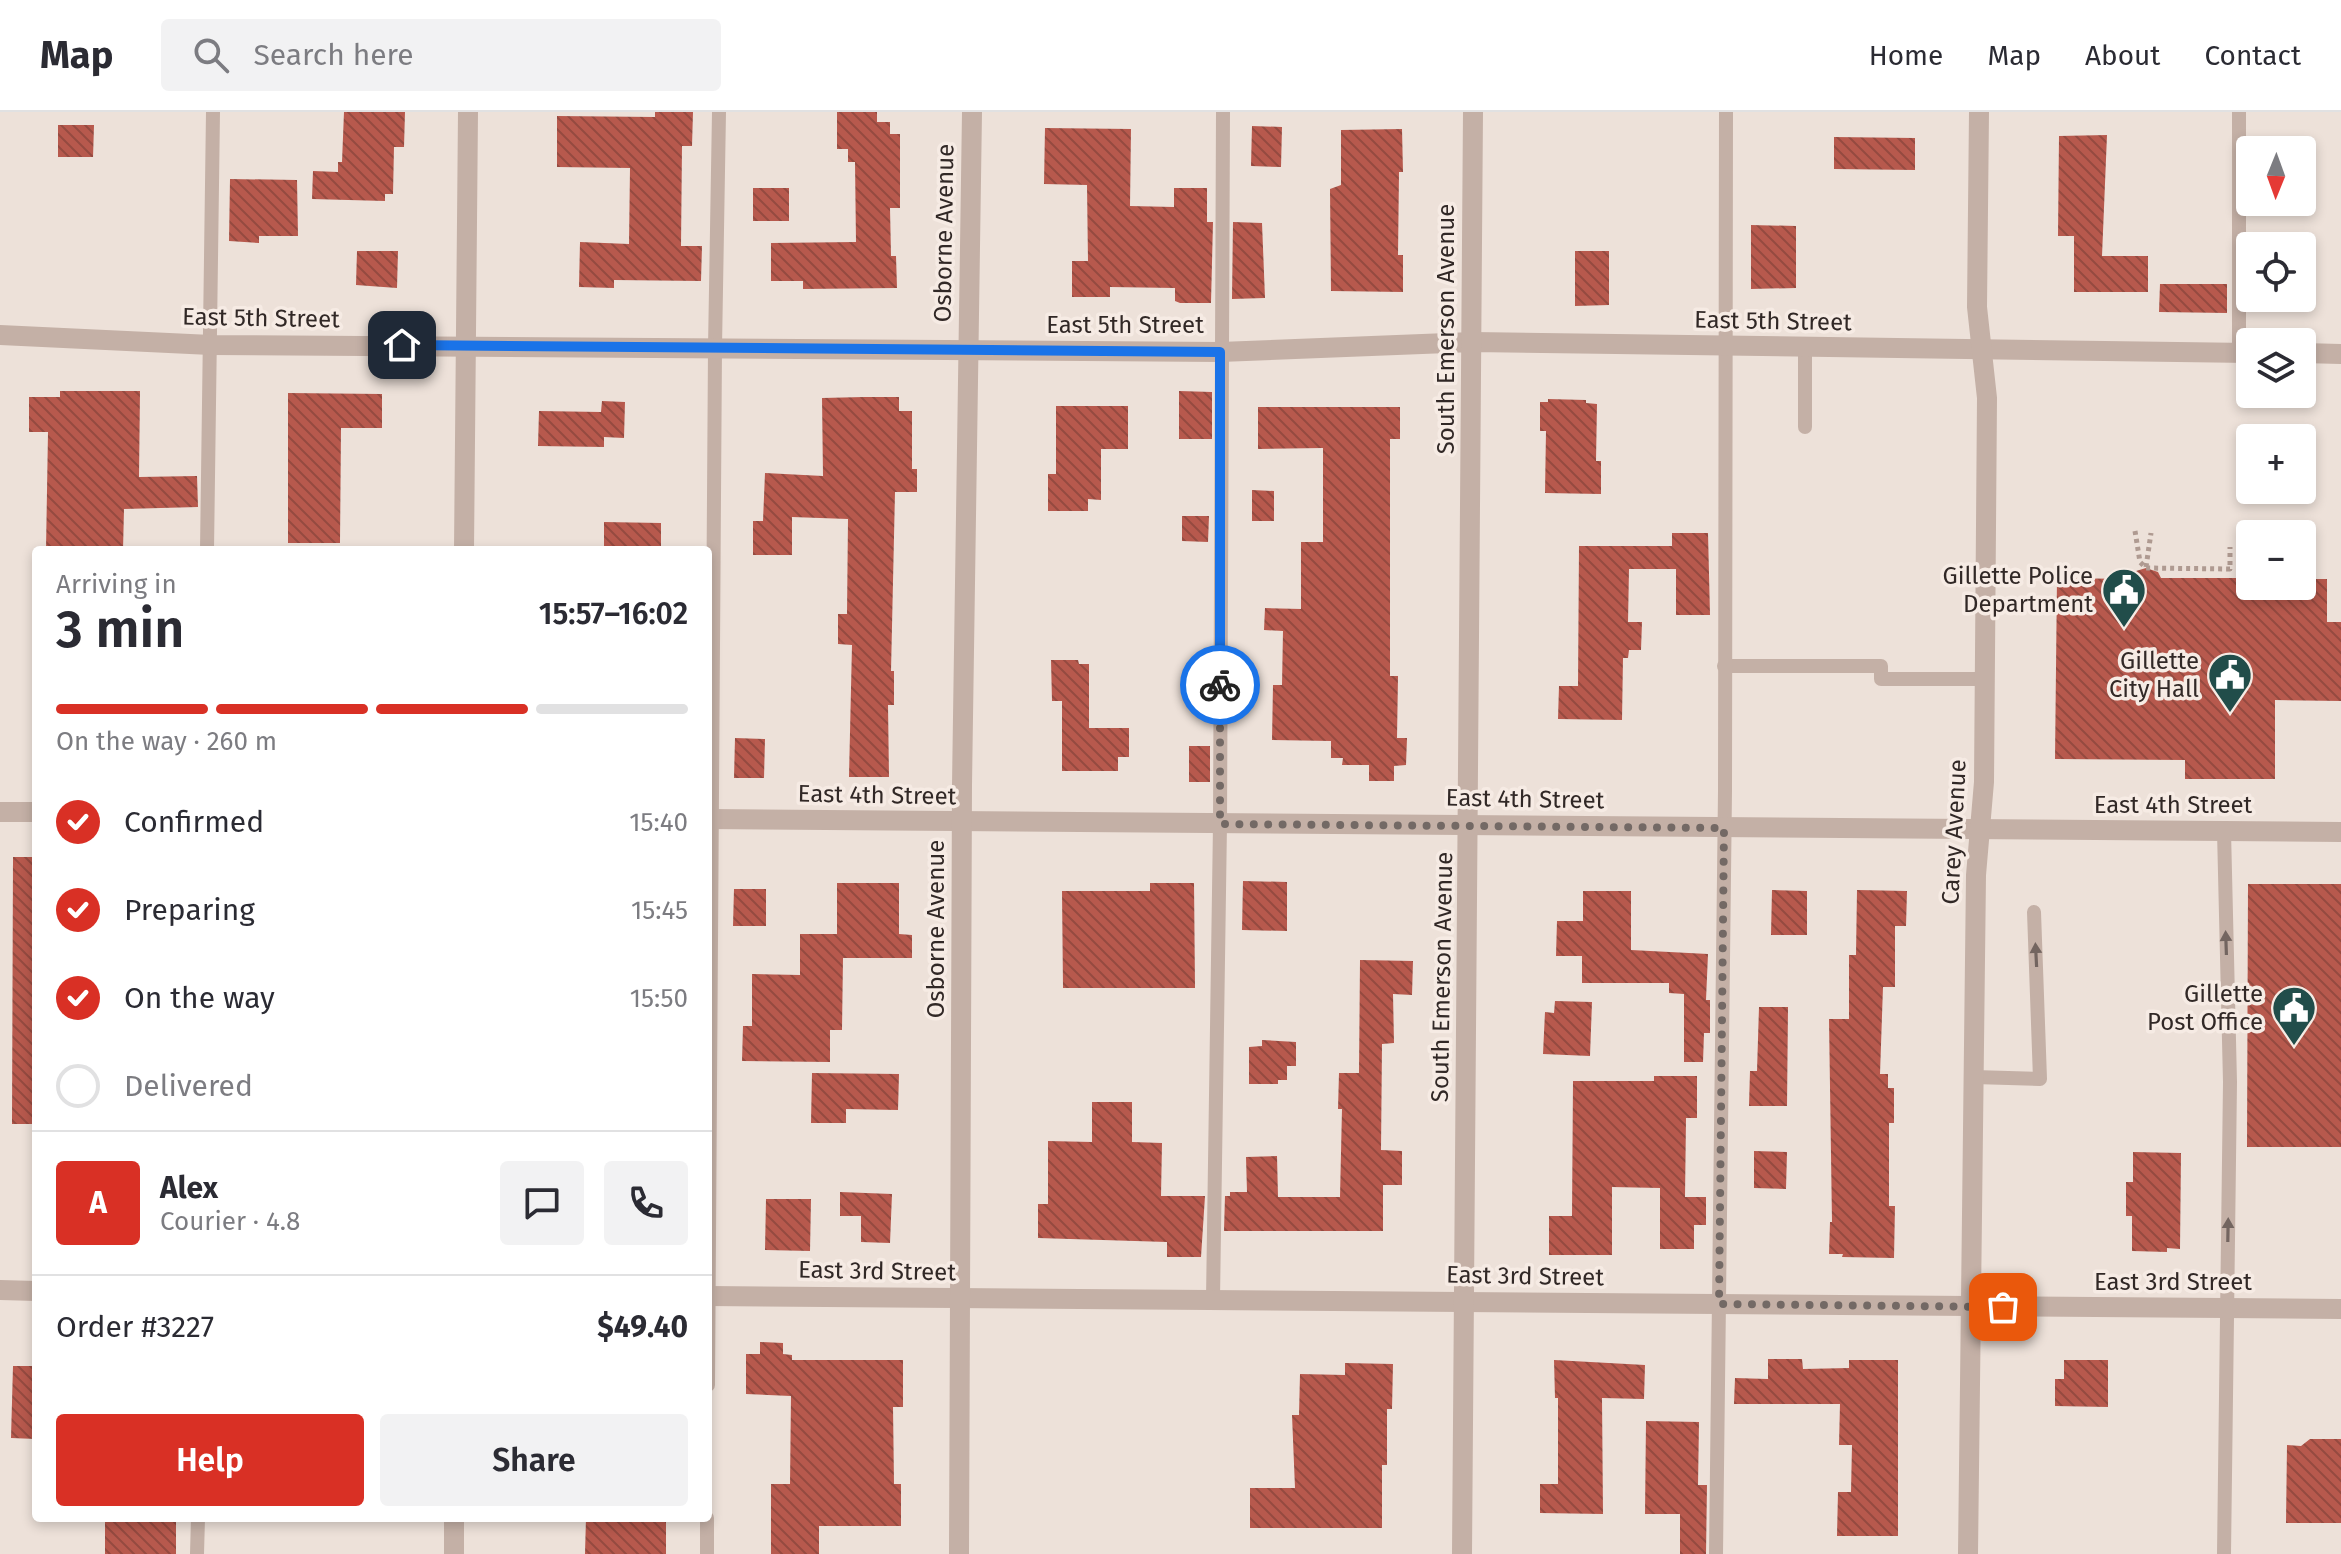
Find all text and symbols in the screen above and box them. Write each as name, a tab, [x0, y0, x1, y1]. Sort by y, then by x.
search box	[161, 19, 721, 91]
text: Map	[40, 32, 113, 78]
icon: search	[189, 33, 233, 77]
text: Search here	[253, 37, 414, 73]
text: Home	[1869, 39, 1943, 72]
text: Map	[1987, 39, 2041, 72]
text: About	[2085, 39, 2160, 72]
text: Contact	[2204, 39, 2301, 72]
north arrow	[2236, 136, 2316, 216]
map controls	[2236, 136, 2316, 600]
street label: Osborne Avenue	[928, 144, 960, 322]
street label: South Emerson Avenue	[1432, 204, 1460, 454]
button: locate	[2236, 232, 2316, 312]
street label: East 5th Street	[182, 303, 340, 333]
street label: East 5th Street	[1694, 306, 1852, 336]
pin	[368, 311, 436, 379]
street label: East 5th Street	[1046, 311, 1204, 339]
icon: home	[380, 323, 424, 367]
button: layers	[2236, 328, 2316, 408]
button: +	[2236, 424, 2316, 504]
button: −	[2236, 520, 2316, 600]
place label: Gillette Police Department	[1943, 562, 2093, 618]
public building icon: Gillette Police Department	[2100, 566, 2148, 629]
text: Arriving in	[56, 569, 177, 600]
text: 15:57–16:02	[539, 596, 688, 632]
text: 3 min	[56, 598, 184, 661]
courier	[1180, 645, 1260, 725]
place label: Gillette City Hall	[2109, 647, 2199, 703]
public building icon: Gillette City Hall	[2206, 651, 2254, 714]
icon: bike	[1198, 663, 1242, 707]
text: On the way · 260 m	[56, 726, 277, 757]
street label: Carey Avenue	[1936, 759, 1972, 905]
street label: East 4th Street	[797, 780, 957, 810]
street label: East 4th Street	[1445, 784, 1605, 814]
street label: East 4th Street	[2094, 791, 2253, 819]
icon: check	[56, 800, 100, 844]
text: Confirmed	[124, 804, 264, 840]
text: 15:40	[629, 807, 688, 838]
street label: Osborne Avenue	[922, 840, 950, 1018]
street label: South Emerson Avenue	[1426, 851, 1458, 1103]
icon: check	[56, 888, 100, 932]
text: Preparing	[124, 892, 255, 928]
text: 15:45	[631, 895, 688, 926]
one-way arrow	[2220, 930, 2233, 955]
one-way arrow	[2030, 942, 2043, 967]
icon: check	[56, 976, 100, 1020]
text: On the way	[124, 980, 275, 1016]
place label: Gillette Post Office	[2147, 980, 2263, 1036]
text: 15:50	[630, 983, 688, 1014]
public building icon: Gillette Post Office	[2270, 984, 2318, 1047]
text: Delivered	[124, 1068, 253, 1104]
button: chat	[500, 1161, 584, 1245]
button: phone	[604, 1161, 688, 1245]
text: Alex	[160, 1170, 218, 1206]
text: A	[89, 1185, 107, 1221]
text: Courier · 4.8	[160, 1206, 300, 1237]
one-way arrow	[2222, 1217, 2234, 1242]
street label: East 3rd Street	[798, 1256, 957, 1286]
street label: East 3rd Street	[1446, 1261, 1605, 1291]
street label: East 3rd Street	[2094, 1268, 2252, 1296]
pin	[1969, 1273, 2037, 1341]
icon: bag	[1981, 1285, 2025, 1329]
text: Order #3227	[56, 1309, 214, 1345]
text: $49.40	[597, 1309, 688, 1345]
button: Help	[56, 1414, 364, 1506]
button: Share	[380, 1414, 688, 1506]

